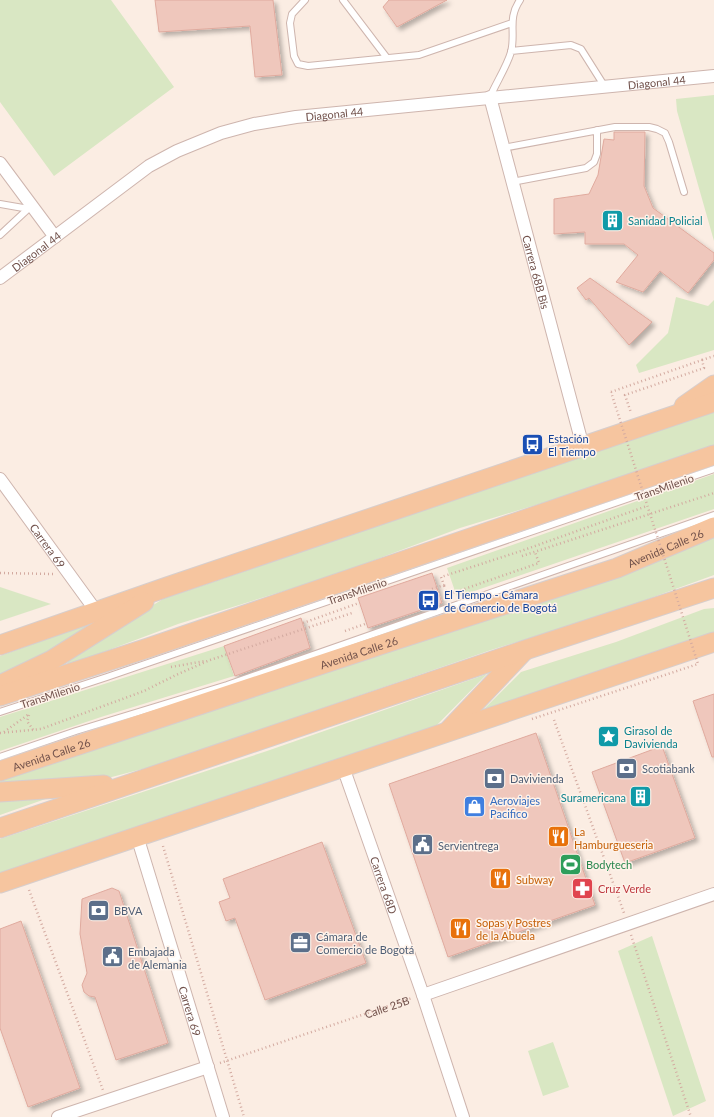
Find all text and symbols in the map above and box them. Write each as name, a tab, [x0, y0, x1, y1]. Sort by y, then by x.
street label: Diagonal 44	[627, 72, 687, 91]
street label: Diagonal 44	[305, 104, 364, 123]
building icon: Sanidad Policial	[599, 207, 625, 233]
place label: Sanidad Policial	[628, 214, 702, 227]
street label: Diagonal 44	[9, 228, 64, 274]
street label: Carrera 68B Bis	[520, 234, 553, 310]
bus stop icon: Estación El Tiempo	[520, 431, 546, 457]
place label: Estación El Tiempo	[548, 432, 596, 458]
street label: TransMilenio	[633, 471, 695, 503]
street label: Carrera 69	[28, 521, 69, 570]
street label: Avenida Calle 26	[625, 526, 705, 569]
street label: TransMilenio	[326, 575, 388, 607]
bus stop icon: El Tiempo - Cámara de Comercio de Bogotá	[416, 587, 442, 613]
place label: El Tiempo - Cámara de Comercio de Bogotá	[444, 588, 557, 614]
street label: Avenida Calle 26	[318, 633, 399, 671]
street label: TransMilenio	[19, 679, 81, 711]
place icon: Girasol de Davivienda	[596, 723, 622, 749]
place label: Girasol de Davivienda	[624, 724, 678, 750]
street label: Avenida Calle 26	[11, 735, 92, 773]
bank icon: Scotiabank	[614, 755, 640, 781]
place label: Scotiabank	[642, 762, 695, 775]
bank icon: Davivienda	[481, 765, 507, 791]
place label: Davivienda	[510, 772, 564, 785]
building icon: Suramericana	[628, 784, 654, 810]
place label: Suramericana	[561, 791, 626, 804]
shop icon: Aeroviajes Pacifico	[461, 793, 487, 819]
place label: Aeroviajes Pacifico	[490, 794, 540, 820]
restaurant icon: La Hamburgueseria	[545, 824, 571, 850]
place label: La Hamburgueseria	[574, 825, 653, 851]
public building icon: Servientrega	[409, 832, 435, 858]
place label: Servientrega	[438, 839, 499, 852]
sports icon: Bodytech	[557, 851, 583, 877]
street label: Carrera 68D	[368, 855, 400, 915]
place label: Bodytech	[586, 858, 632, 871]
restaurant icon: Subway	[488, 866, 514, 892]
place label: Subway	[516, 873, 554, 886]
pharmacy icon: Cruz Verde	[570, 875, 596, 901]
place label: Cruz Verde	[598, 882, 651, 895]
bank icon: BBVA	[86, 897, 112, 923]
place label: BBVA	[114, 904, 143, 917]
restaurant icon: Sopas y Postres de la Abuela	[448, 915, 474, 941]
place label: Sopas y Postres de la Abuela	[476, 916, 551, 942]
office icon: Cámara de Comercio de Bogotá	[288, 929, 314, 955]
place label: Cámara de Comercio de Bogotá	[316, 930, 414, 956]
public building icon: Embajada de Alemania	[99, 944, 125, 970]
place label: Embajada de Alemania	[128, 945, 187, 971]
street label: Carrera 69	[177, 984, 204, 1037]
street label: Calle 25B	[363, 993, 411, 1020]

